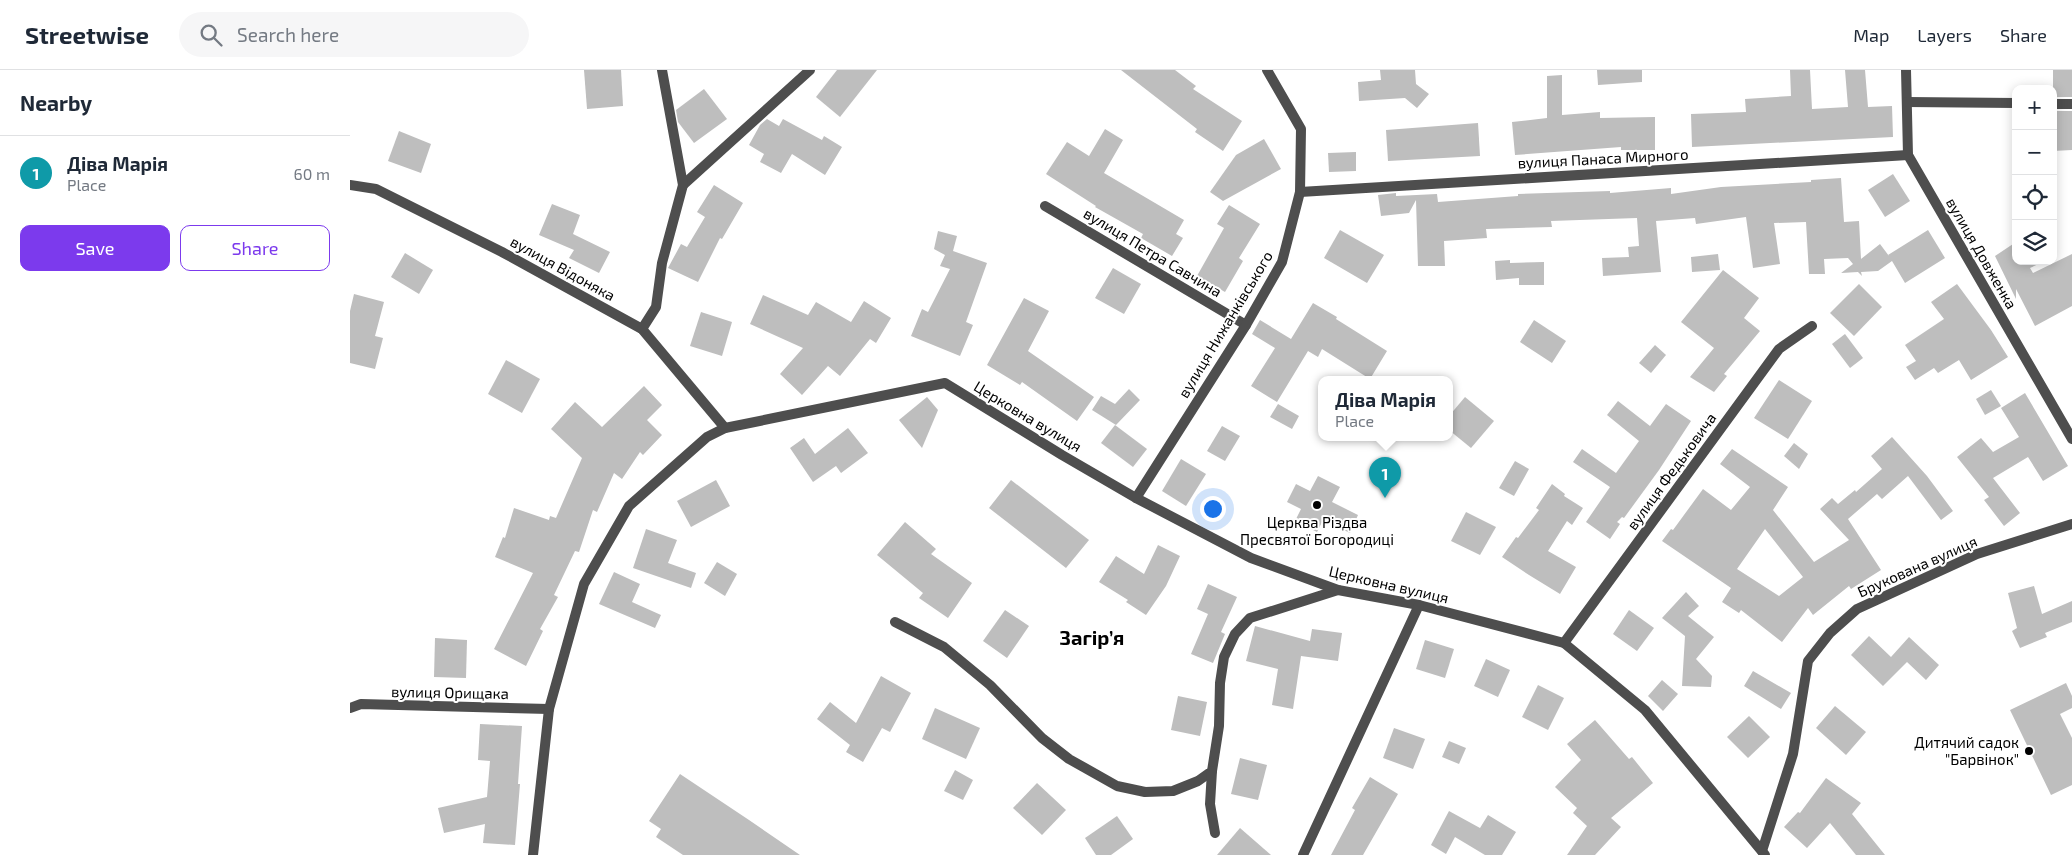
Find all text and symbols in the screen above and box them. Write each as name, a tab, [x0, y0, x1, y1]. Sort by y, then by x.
search box	[179, 12, 529, 57]
text: Streetwise	[25, 20, 149, 49]
icon: search	[197, 21, 225, 49]
text: Search here	[237, 23, 339, 46]
text: Map	[1853, 24, 1889, 46]
text: Layers	[1917, 24, 1972, 46]
text: Share	[2000, 24, 2047, 46]
map controls	[2012, 85, 2057, 265]
button: +	[2012, 85, 2057, 130]
text: Nearby	[20, 90, 92, 115]
button: −	[2012, 130, 2057, 175]
street label: вулиця Панаса Мирного	[1517, 145, 1689, 172]
text: Діва Марія	[67, 152, 168, 175]
text: 1	[33, 164, 39, 183]
text: 60 m	[294, 164, 330, 183]
text: Place	[67, 175, 106, 194]
button: locate	[2012, 175, 2057, 220]
street label: вулиця Довженка	[1942, 194, 2021, 312]
street label: вулиця Петра Савчина	[1080, 204, 1225, 301]
button: layers	[2012, 220, 2057, 265]
button: Save	[20, 225, 170, 271]
button: Share	[180, 225, 330, 271]
street label: вулиця Відоняка	[507, 232, 618, 305]
street label: вулиця Нижанківського	[1174, 247, 1277, 401]
popup	[1318, 376, 1453, 441]
street label: Церковна вулиця	[970, 377, 1085, 456]
text: Діва Марія	[1335, 388, 1436, 411]
street label: вулиця Федьковича	[1623, 409, 1720, 534]
text: Place	[1335, 411, 1374, 430]
pin: 1	[1369, 457, 1401, 498]
your location	[1200, 496, 1226, 522]
marker: Церква Різдва Пресвятої Богородиці	[1311, 499, 1323, 511]
place label: Церква Різдва Пресвятої Богородиці	[1240, 513, 1394, 548]
street label: Брукована вулиця	[1854, 532, 1980, 601]
street label: Церковна вулиця	[1327, 561, 1451, 608]
district label: Загір’я	[1060, 625, 1124, 649]
street label: вулиця Орищака	[391, 682, 509, 703]
place label: Дитячий садок "Барвінок"	[1914, 733, 2019, 768]
marker: Дитячий садок "Барвінок"	[2023, 745, 2035, 757]

